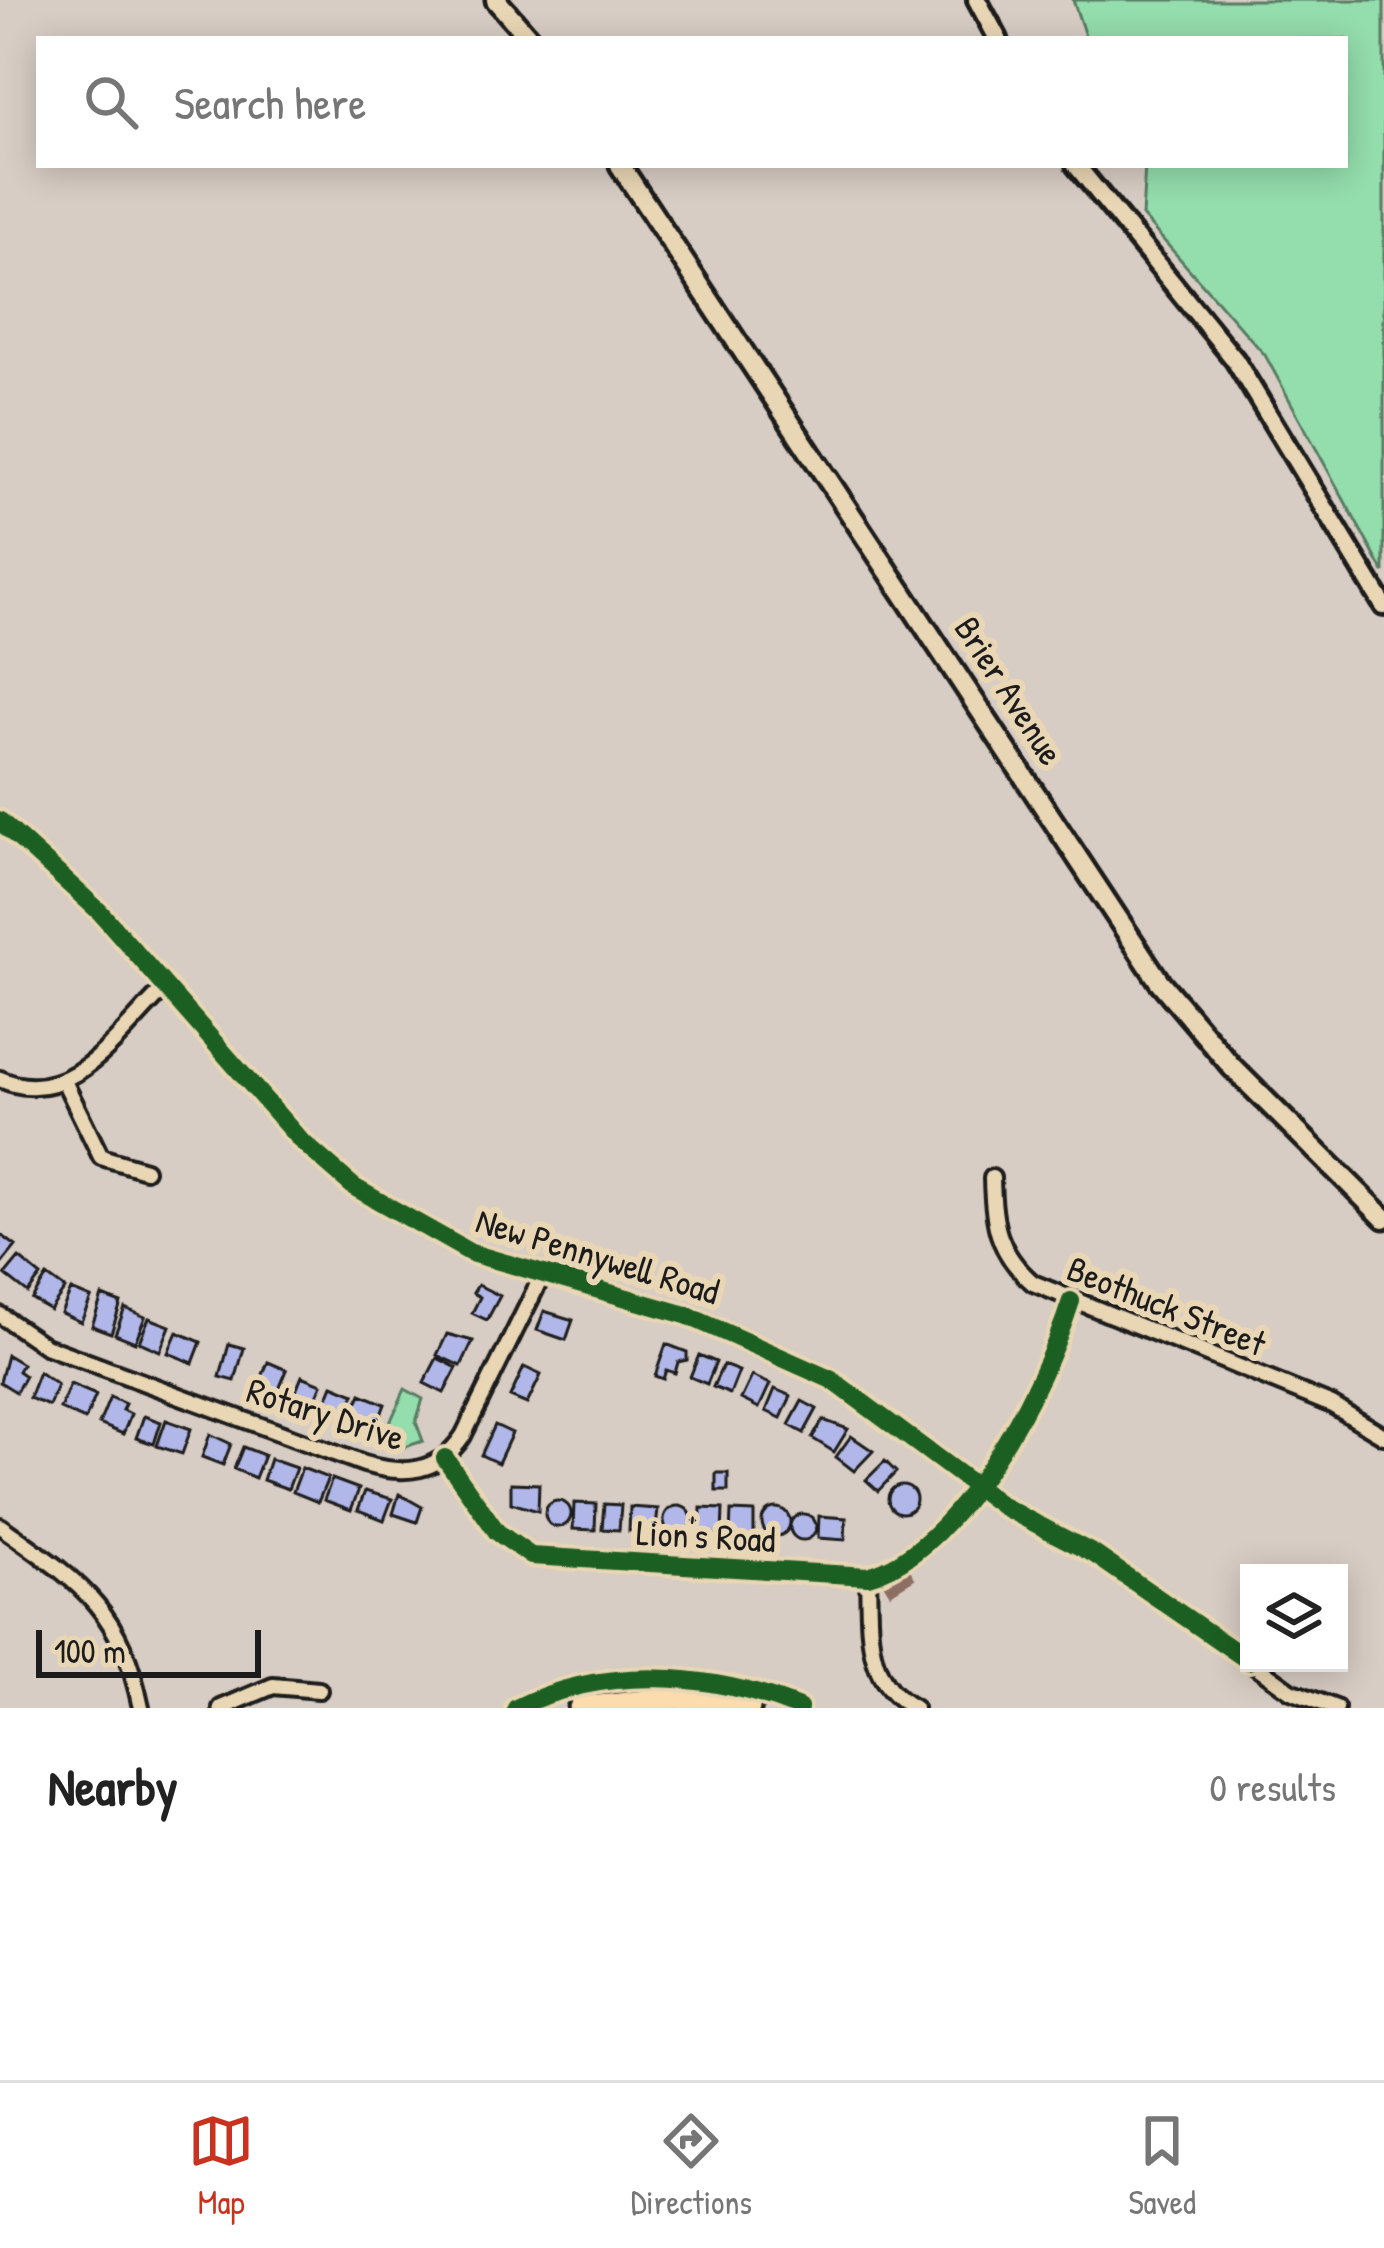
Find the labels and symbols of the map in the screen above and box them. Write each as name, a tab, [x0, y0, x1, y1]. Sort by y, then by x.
street label: Brier Avenue	[944, 606, 1076, 774]
street label: New Pennywell Road	[471, 1195, 725, 1315]
street label: Beothuck Street	[1060, 1243, 1274, 1367]
street label: Rotary Drive	[241, 1365, 411, 1461]
street label: Lion's Road	[635, 1507, 777, 1563]
scale bar	[36, 1624, 261, 1677]

